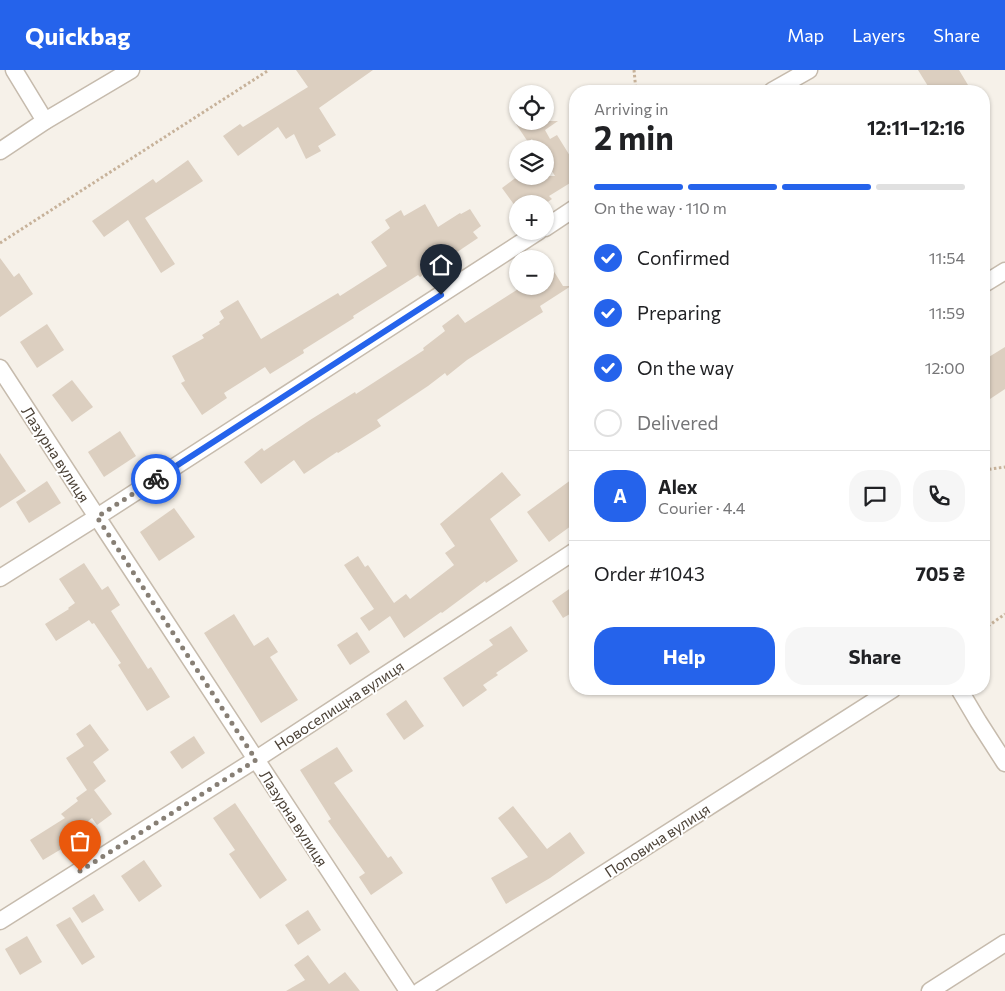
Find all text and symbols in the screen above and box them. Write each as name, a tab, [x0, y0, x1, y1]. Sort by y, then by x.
text: Quickbag	[25, 21, 130, 50]
text: Map	[787, 24, 824, 46]
text: Layers	[852, 24, 905, 46]
text: Share	[933, 24, 980, 46]
map controls	[509, 85, 554, 295]
button: locate	[509, 85, 554, 130]
text: Arriving in	[594, 99, 668, 118]
text: 12:11–12:16	[867, 116, 965, 139]
text: 2 min	[594, 117, 674, 157]
button: layers	[509, 140, 554, 185]
button: +	[509, 195, 554, 240]
text: On the way · 110 m	[594, 198, 727, 217]
pin	[420, 244, 462, 295]
icon: check	[594, 244, 622, 272]
text: Confirmed	[637, 246, 730, 269]
text: 11:54	[929, 248, 965, 267]
button: −	[509, 250, 554, 295]
icon: home	[427, 251, 455, 279]
icon: check	[594, 299, 622, 327]
text: Preparing	[637, 301, 721, 324]
text: 11:59	[929, 303, 965, 322]
icon: check	[594, 354, 622, 382]
text: On the way	[637, 356, 734, 379]
text: 12:00	[925, 358, 965, 377]
street label: Лазурна вулиця	[18, 403, 94, 505]
text: Delivered	[637, 411, 718, 434]
courier	[131, 454, 181, 504]
icon: bike	[142, 465, 170, 493]
button: chat	[849, 470, 901, 522]
button: phone	[913, 470, 965, 522]
text: Alex	[658, 475, 698, 498]
text: A	[613, 484, 627, 507]
text: Courier · 4.4	[658, 498, 745, 517]
text: Order #1043	[594, 562, 705, 585]
text: 705 ₴	[915, 562, 965, 585]
button: Help	[594, 627, 775, 685]
button: Share	[785, 627, 965, 685]
street label: Новоселищна вулиця	[271, 656, 407, 754]
street label: Лазурна вулиця	[256, 767, 332, 869]
street label: Поповича вулиця	[601, 799, 713, 881]
pin	[59, 820, 101, 871]
icon: bag	[66, 827, 94, 855]

